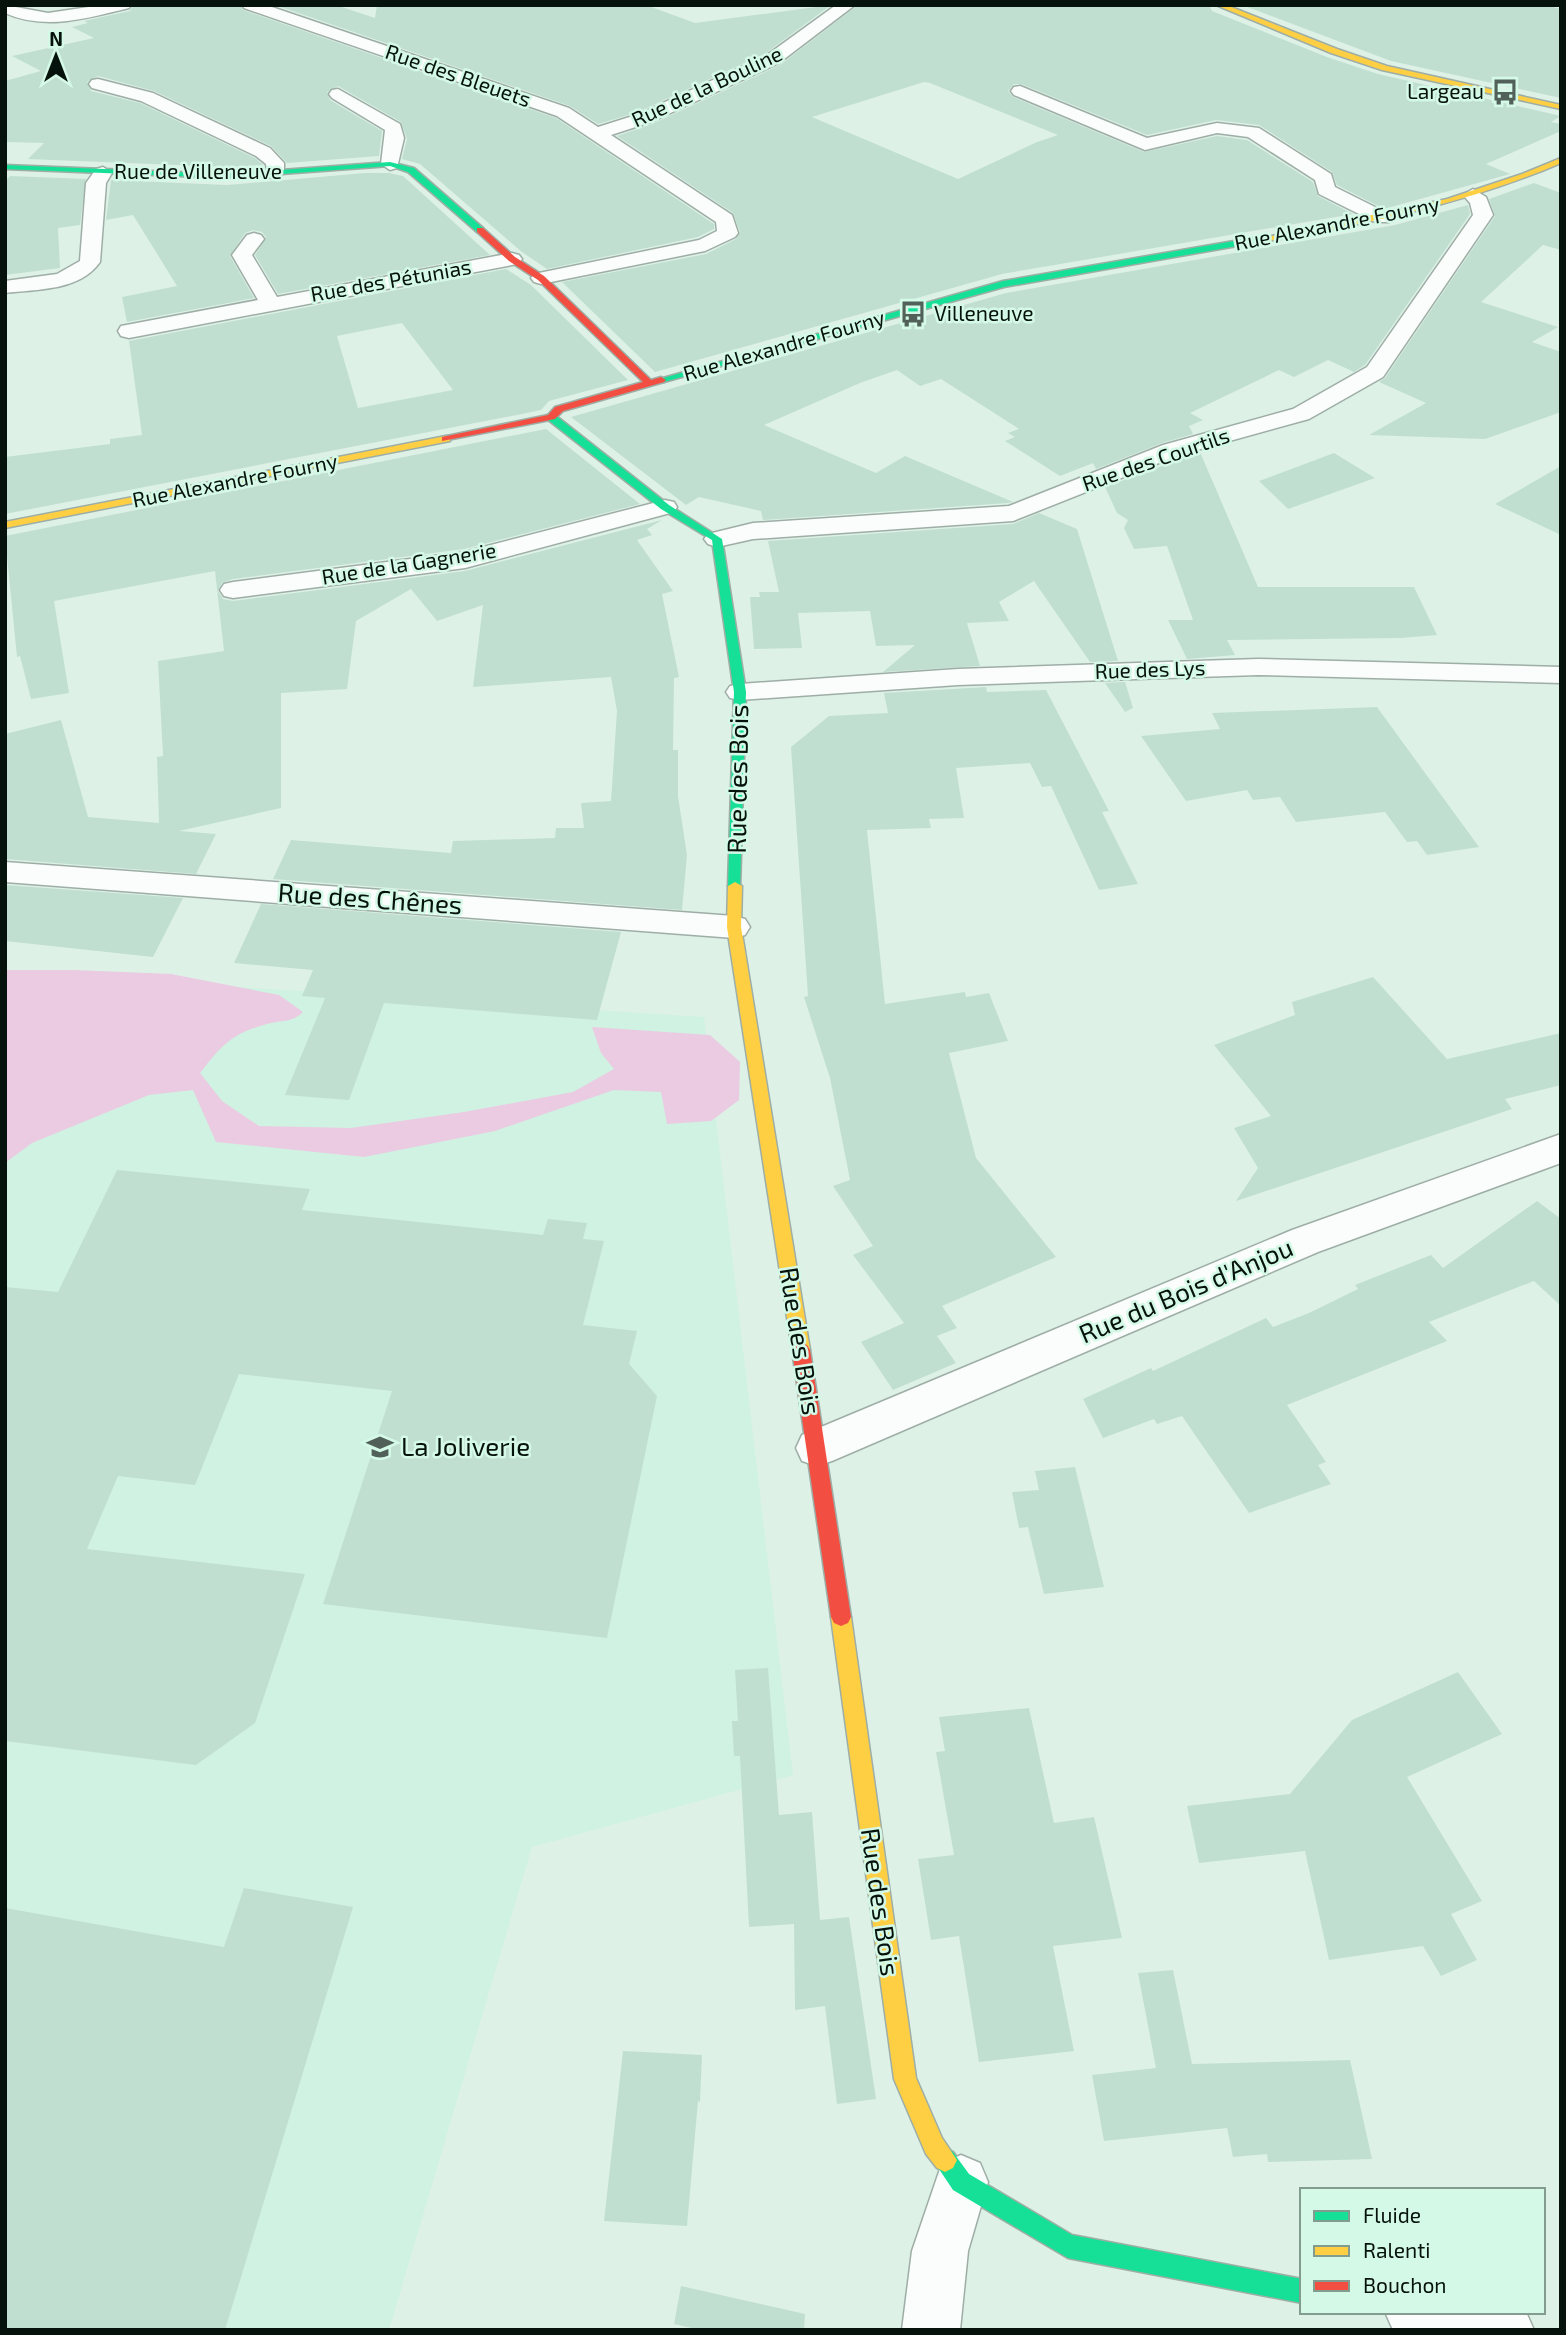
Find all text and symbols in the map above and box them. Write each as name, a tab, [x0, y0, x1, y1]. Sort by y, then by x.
north arrow	[21, 21, 91, 91]
text: N	[49, 27, 63, 50]
street label: Rue des Bleuets	[383, 38, 534, 111]
street label: Rue de la Bouline	[627, 40, 786, 131]
bus stop icon: Largeau	[1490, 77, 1520, 107]
place label: Largeau	[1407, 78, 1484, 103]
street label: Rue de Villeneuve	[114, 158, 282, 183]
street label: Rue Alexandre Fourny	[1232, 190, 1441, 255]
street label: Rue des Pétunias	[308, 253, 473, 306]
bus stop icon: Villeneuve	[898, 299, 928, 329]
place label: Villeneuve	[934, 300, 1033, 325]
street label: Rue Alexandre Fourny	[680, 304, 887, 385]
street label: Rue des Courtils	[1079, 422, 1232, 495]
street label: Rue Alexandre Fourny	[130, 447, 339, 512]
street label: Rue de la Gagnerie	[320, 536, 498, 589]
street label: Rue des Lys	[1094, 654, 1206, 683]
street label: Rue des Bois	[720, 704, 753, 854]
street label: Rue des Chênes	[277, 876, 463, 919]
street label: Rue du Bois d'Anjou	[1074, 1231, 1297, 1349]
street label: Rue des Bois	[775, 1265, 828, 1417]
place label: La Joliverie	[401, 1430, 530, 1461]
school or university icon: La Joliverie	[365, 1432, 395, 1462]
street label: Rue des Bois	[856, 1826, 907, 1978]
legend	[1300, 2188, 1545, 2314]
text: Fluide	[1363, 2202, 1421, 2227]
text: Ralenti	[1363, 2237, 1430, 2262]
text: Bouchon	[1363, 2272, 1447, 2297]

